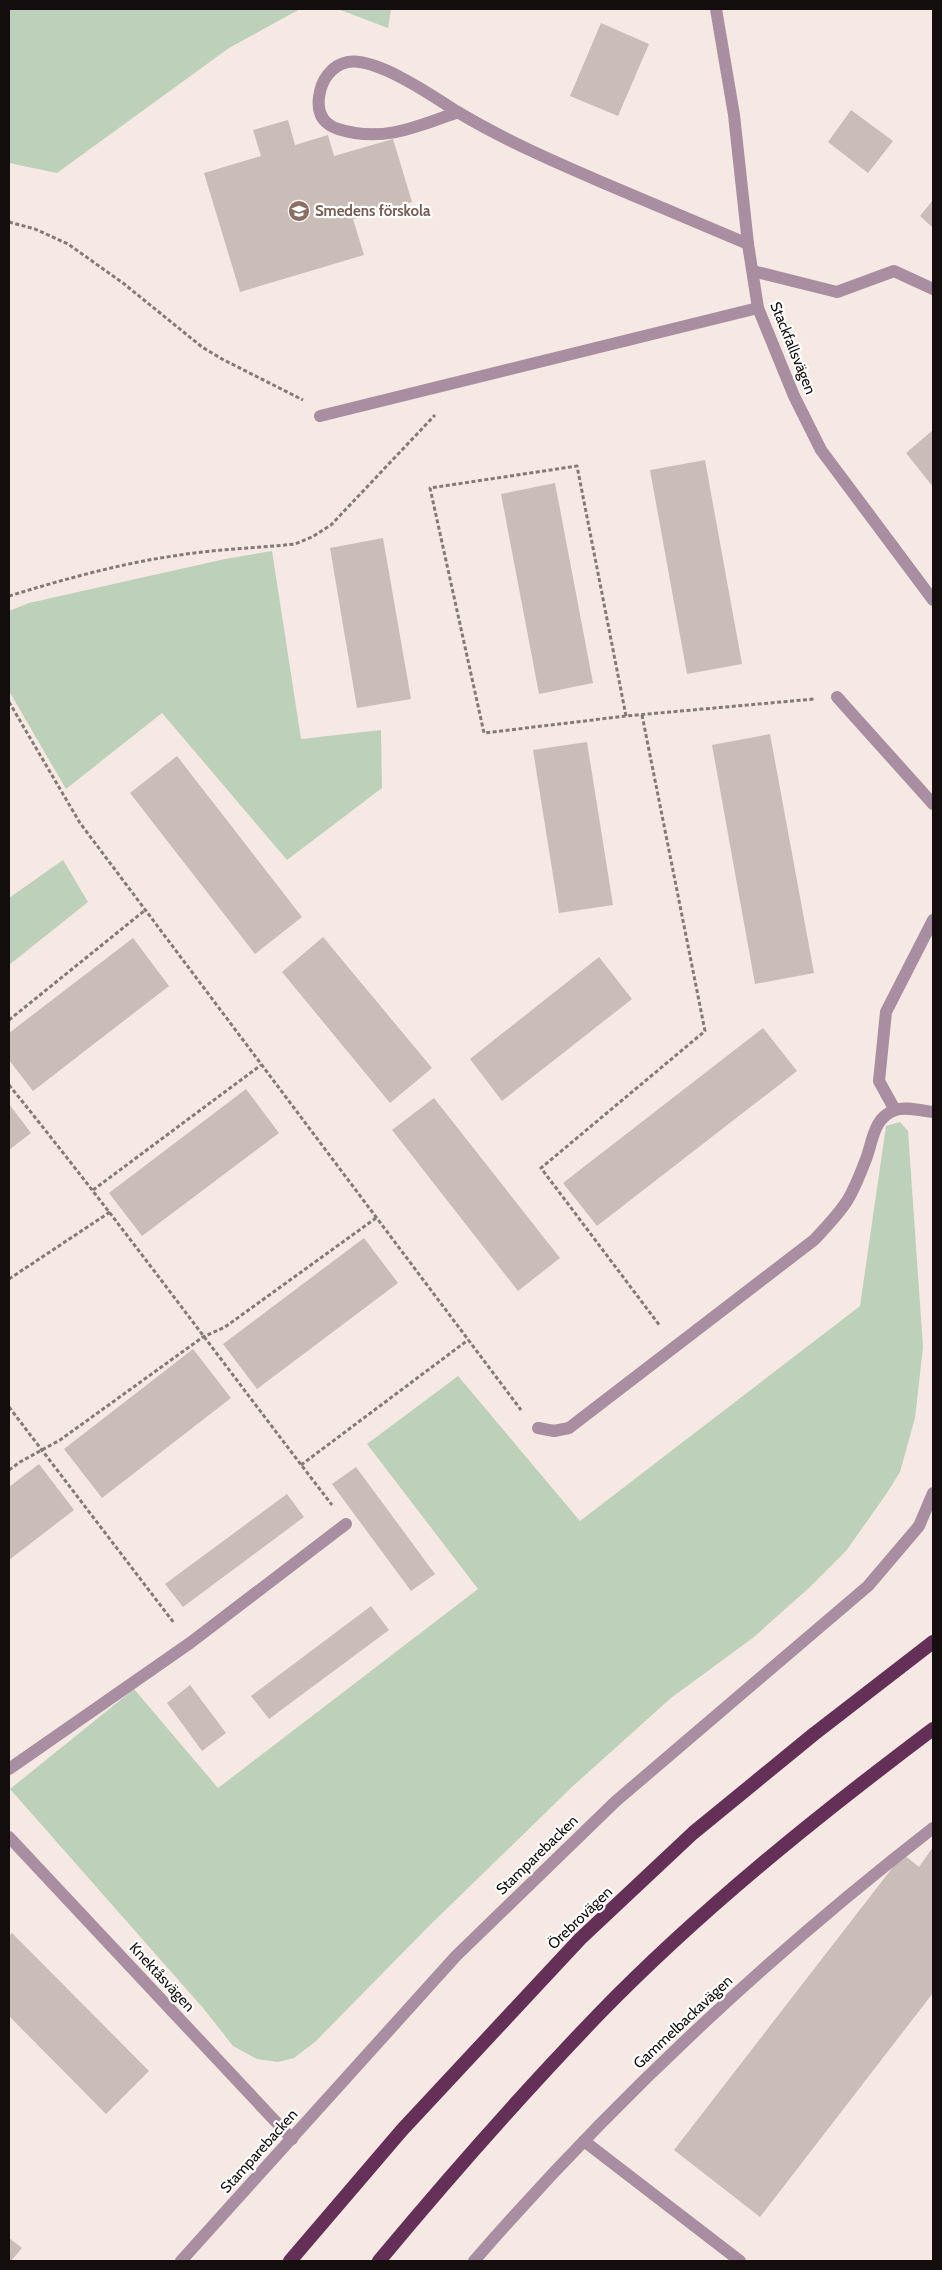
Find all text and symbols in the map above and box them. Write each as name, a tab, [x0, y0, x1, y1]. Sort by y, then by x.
school or university icon: Smedens förskola	[287, 199, 311, 223]
place label: Smedens förskola	[315, 202, 431, 220]
street label: Stackfallsvägen	[766, 299, 820, 397]
street label: Stamparebacken	[492, 1812, 582, 1898]
street label: Örebrovägen	[544, 1883, 616, 1953]
street label: Knektåsvägen	[125, 1939, 199, 2015]
street label: Gammelbackavägen	[630, 1972, 736, 2072]
street label: Stamparebacken	[217, 2105, 301, 2197]

